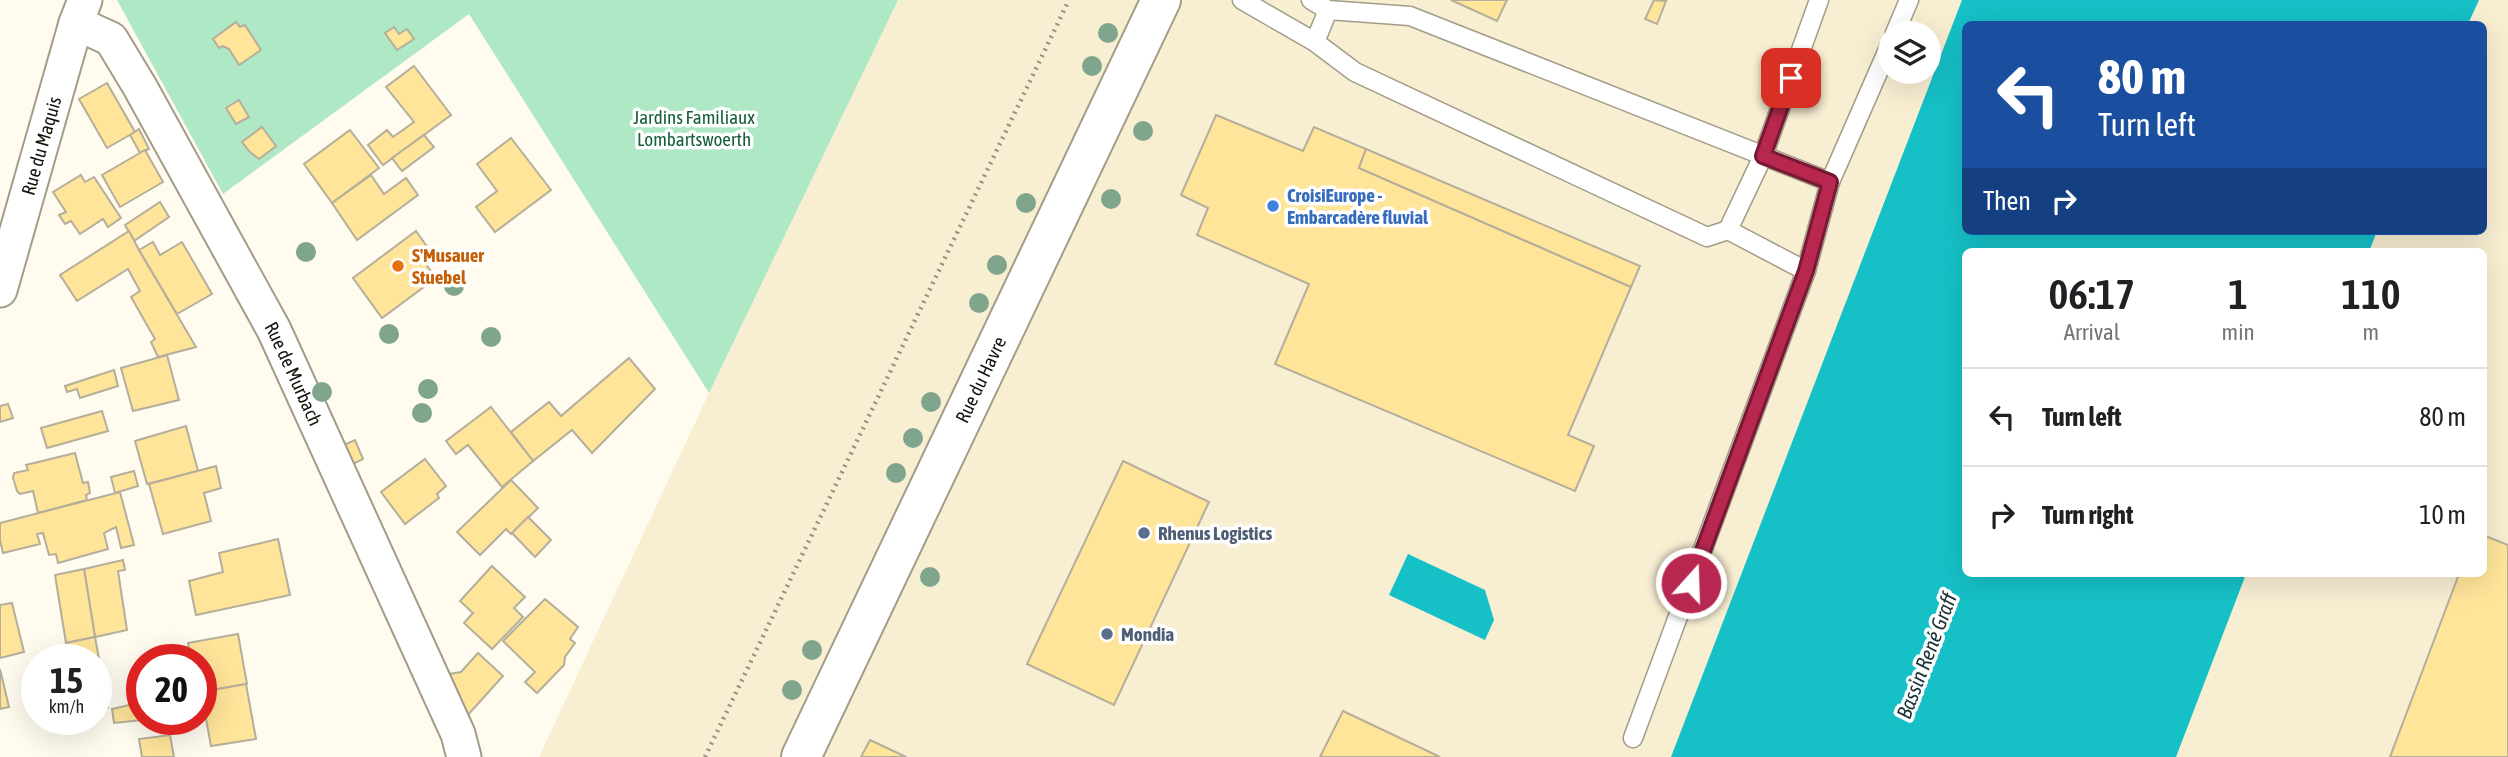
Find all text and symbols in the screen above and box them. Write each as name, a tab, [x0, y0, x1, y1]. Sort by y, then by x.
map controls	[1878, 21, 1941, 84]
button: layers	[1878, 21, 1941, 84]
pin	[1761, 48, 1821, 108]
text: 80 m	[2098, 48, 2186, 104]
icon: left	[1983, 49, 2074, 140]
icon: arrive	[1772, 59, 1810, 97]
street label: Rue du Maquis	[17, 94, 66, 198]
park label: Jardins Familiaux Lombartswoerth	[633, 106, 755, 150]
text: Turn left	[2098, 106, 2196, 143]
icon: right	[2045, 182, 2083, 220]
place label: CroisiEurope - Embarcadère fluvial	[1287, 184, 1429, 228]
text: Then	[1983, 186, 2031, 216]
marker: CroisiEurope - Embarcadère fluvial	[1265, 198, 1281, 214]
place label: S'Musauer Stuebel	[412, 244, 484, 288]
marker: S'Musauer Stuebel	[390, 258, 406, 274]
text: 06:17	[2049, 270, 2135, 318]
text: 1	[2228, 270, 2248, 318]
text: 110	[2341, 270, 2400, 318]
street label: Rue de Murbach	[261, 318, 327, 429]
text: Arrival	[2064, 319, 2120, 345]
text: min	[2222, 319, 2255, 345]
text: m	[2363, 319, 2379, 345]
street label: Rue du Havre	[951, 333, 1010, 426]
icon: left	[1983, 398, 2021, 436]
text: Turn left	[2042, 402, 2122, 432]
text: 80 m	[2419, 402, 2466, 432]
icon: right	[1983, 496, 2021, 534]
text: Turn right	[2042, 500, 2133, 530]
text: 10 m	[2419, 500, 2466, 530]
place label: Rhenus Logistics	[1158, 522, 1272, 544]
marker: Rhenus Logistics	[1136, 525, 1152, 541]
position arrow	[1654, 546, 1728, 620]
water label: Bassin René Graff	[1891, 588, 1962, 722]
place label: Mondia	[1121, 623, 1174, 645]
marker: Mondia	[1099, 626, 1115, 642]
speed limit sign: 20	[126, 644, 217, 735]
text: 15	[50, 660, 83, 700]
text: km/h	[49, 696, 84, 717]

